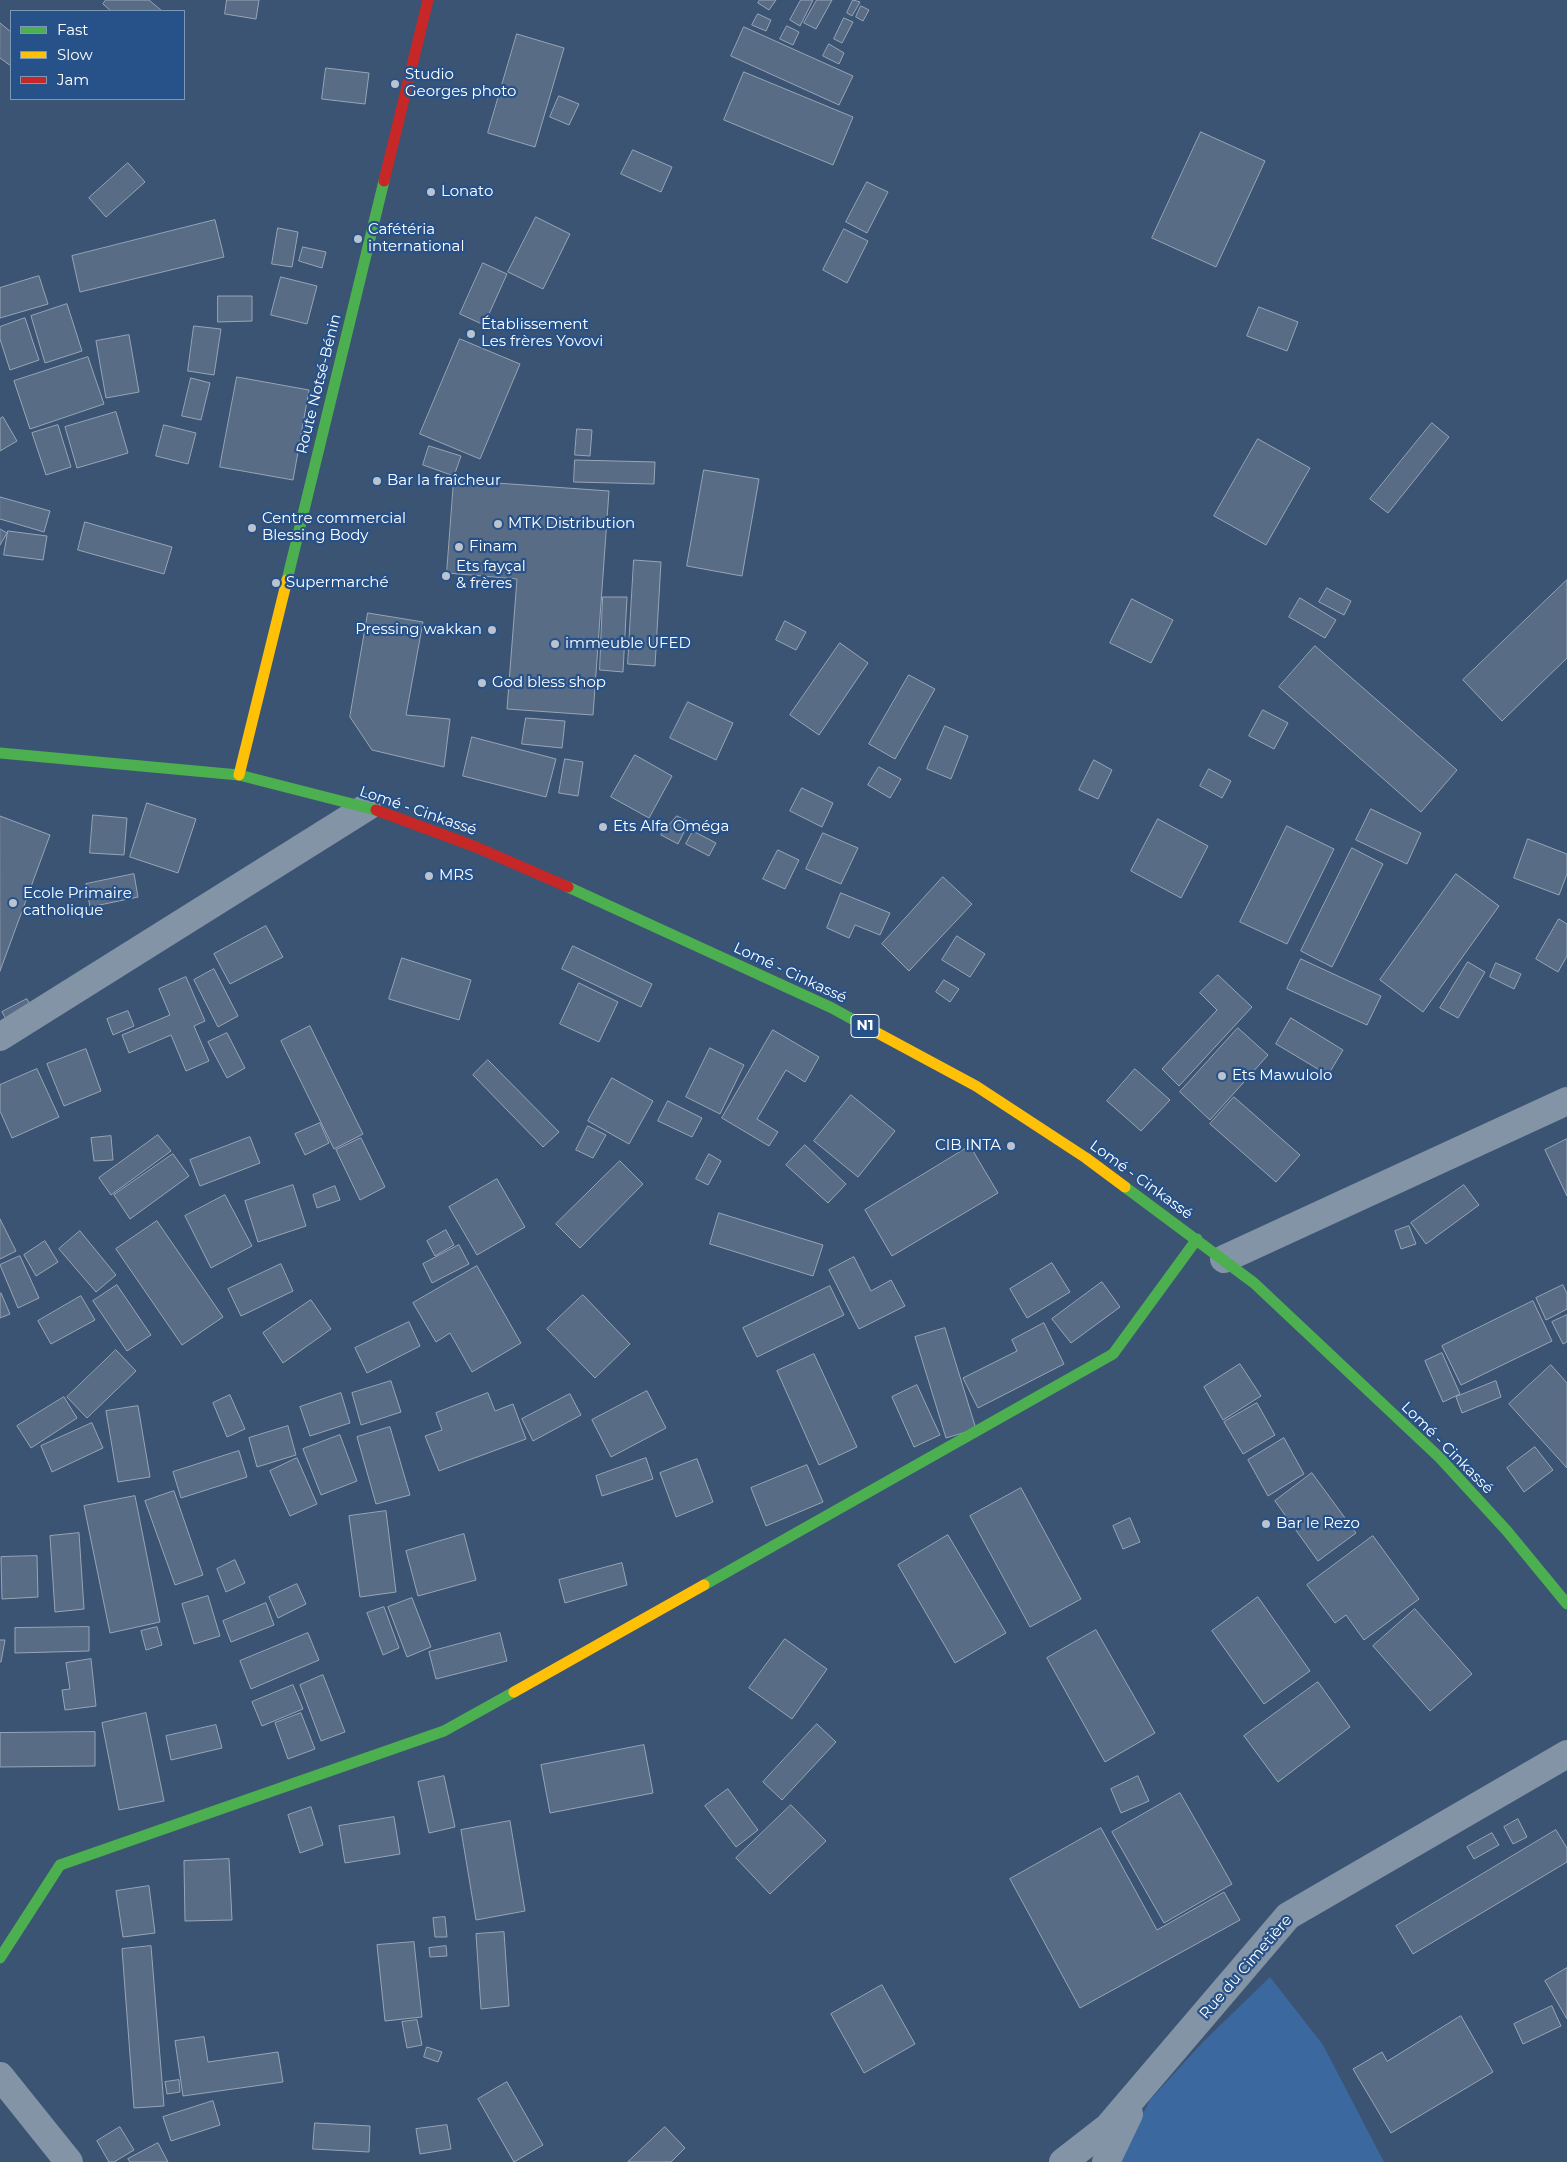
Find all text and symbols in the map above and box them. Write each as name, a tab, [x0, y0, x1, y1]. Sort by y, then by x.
legend	[10, 10, 185, 100]
text: Fast	[57, 20, 88, 39]
text: Slow	[57, 45, 93, 64]
place label: Studio Georges photo	[405, 66, 516, 101]
text: Jam	[57, 70, 89, 89]
marker: Studio Georges photo	[389, 78, 401, 90]
place label: Lonato	[441, 183, 493, 201]
marker: Lonato	[425, 186, 437, 198]
place label: Cafétéria international	[368, 221, 464, 256]
marker: Cafétéria international	[352, 233, 364, 245]
street label: Route Notsé-Bénin	[293, 312, 345, 456]
place label: Établissement Les frères Yovovi	[481, 316, 603, 351]
marker: Établissement Les frères Yovovi	[465, 328, 477, 340]
place label: Bar la fraîcheur	[387, 472, 501, 490]
marker: Bar la fraîcheur	[371, 475, 383, 487]
place label: Centre commercial Blessing Body	[262, 510, 406, 545]
place label: MTK Distribution	[508, 515, 635, 533]
marker: MTK Distribution	[492, 518, 504, 530]
marker: Centre commercial Blessing Body	[246, 522, 258, 534]
place label: Finam	[469, 538, 517, 556]
marker: Finam	[453, 541, 465, 553]
place label: Ets fayçal & frères	[456, 558, 526, 593]
marker: Ets fayçal & frères	[440, 570, 452, 582]
place label: Supermarché	[286, 574, 389, 592]
marker: Supermarché	[270, 577, 282, 589]
place label: Pressing wakkan	[355, 621, 482, 639]
marker: Pressing wakkan	[486, 624, 498, 636]
place label: immeuble UFED	[565, 635, 691, 653]
marker: immeuble UFED	[549, 638, 561, 650]
place label: God bless shop	[492, 674, 606, 692]
marker: God bless shop	[476, 677, 488, 689]
street label: Lomé - Cinkassé	[357, 782, 479, 840]
place label: Ets Alfa Oméga	[613, 818, 729, 836]
marker: Ets Alfa Oméga	[597, 821, 609, 833]
place label: MRS	[439, 867, 473, 885]
marker: MRS	[423, 870, 435, 882]
place label: Ecole Primaire catholique	[23, 885, 132, 920]
marker: Ecole Primaire catholique	[7, 897, 19, 909]
street label: Lomé - Cinkassé	[731, 939, 849, 1007]
road number: N1	[851, 1014, 879, 1038]
place label: Ets Mawulolo	[1232, 1067, 1332, 1085]
marker: Ets Mawulolo	[1216, 1070, 1228, 1082]
place label: CIB INTA	[935, 1137, 1001, 1155]
street label: Lomé - Cinkassé	[1086, 1137, 1196, 1223]
marker: CIB INTA	[1005, 1140, 1017, 1152]
street label: Lomé - Cinkassé	[1397, 1398, 1497, 1498]
place label: Bar le Rezo	[1276, 1515, 1360, 1533]
marker: Bar le Rezo	[1260, 1518, 1272, 1530]
street label: Rue du Cimetière	[1196, 1911, 1296, 2023]

